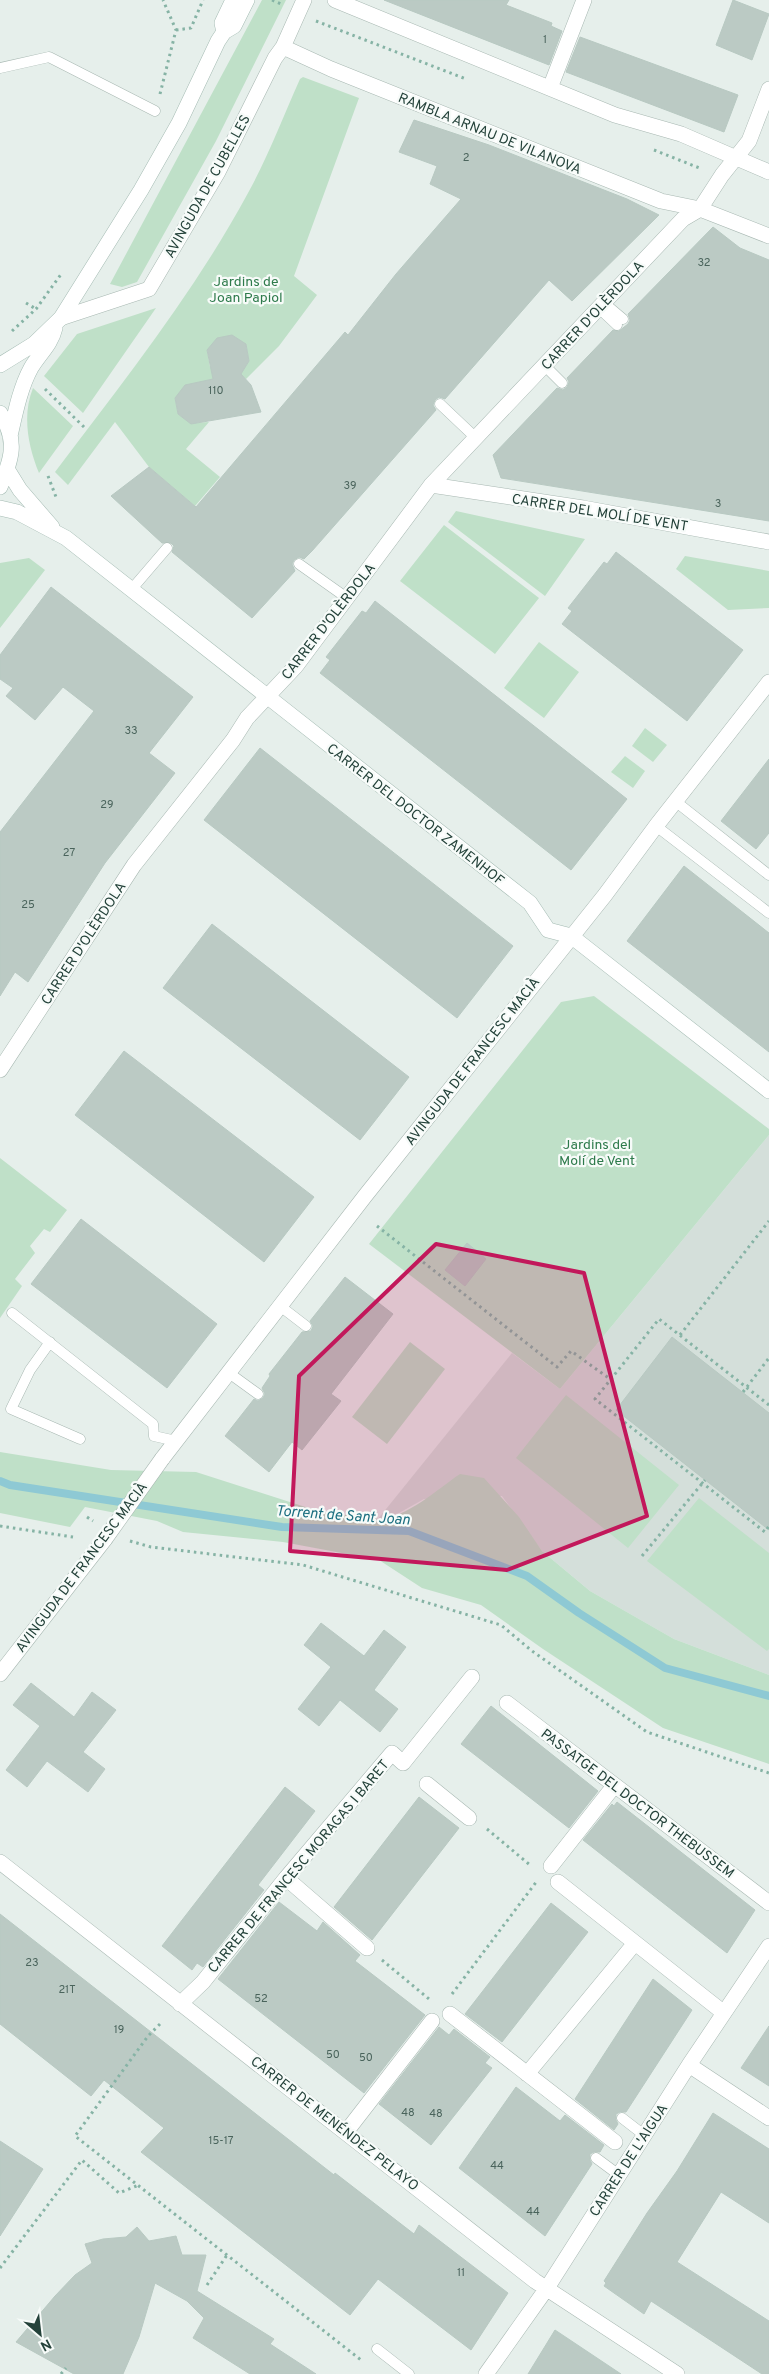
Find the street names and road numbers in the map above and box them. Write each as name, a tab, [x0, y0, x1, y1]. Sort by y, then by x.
street label: RAMBLA ARNAU DE VILANOVA	[395, 90, 583, 179]
street label: AVINGUDA DE CUBELLES	[162, 112, 255, 261]
street label: CARRER D'OLÈRDOLA	[537, 257, 648, 374]
street label: CARRER DEL MOLÍ DE VENT	[510, 490, 689, 536]
street label: CARRER D'OLÈRDOLA	[278, 560, 380, 683]
street label: CARRER DEL DOCTOR ZAMENHOF	[323, 741, 507, 890]
street label: CARRER D'OLÈRDOLA	[37, 879, 130, 1008]
street label: AVINGUDA DE FRANCESC MACIÀ	[401, 974, 544, 1149]
street label: AVINGUDA DE FRANCESC MACIÀ	[12, 1479, 152, 1656]
street label: PASSATGE DEL DOCTOR THEBUSSEM	[537, 1726, 737, 1883]
street label: CARRER DE FRANCESC MORAGAS I BARET	[205, 1757, 393, 1977]
street label: CARRER DE MENÉNDEZ PELAYO	[247, 2052, 422, 2195]
street label: CARRER DE L'AIGUA	[586, 2101, 672, 2220]

